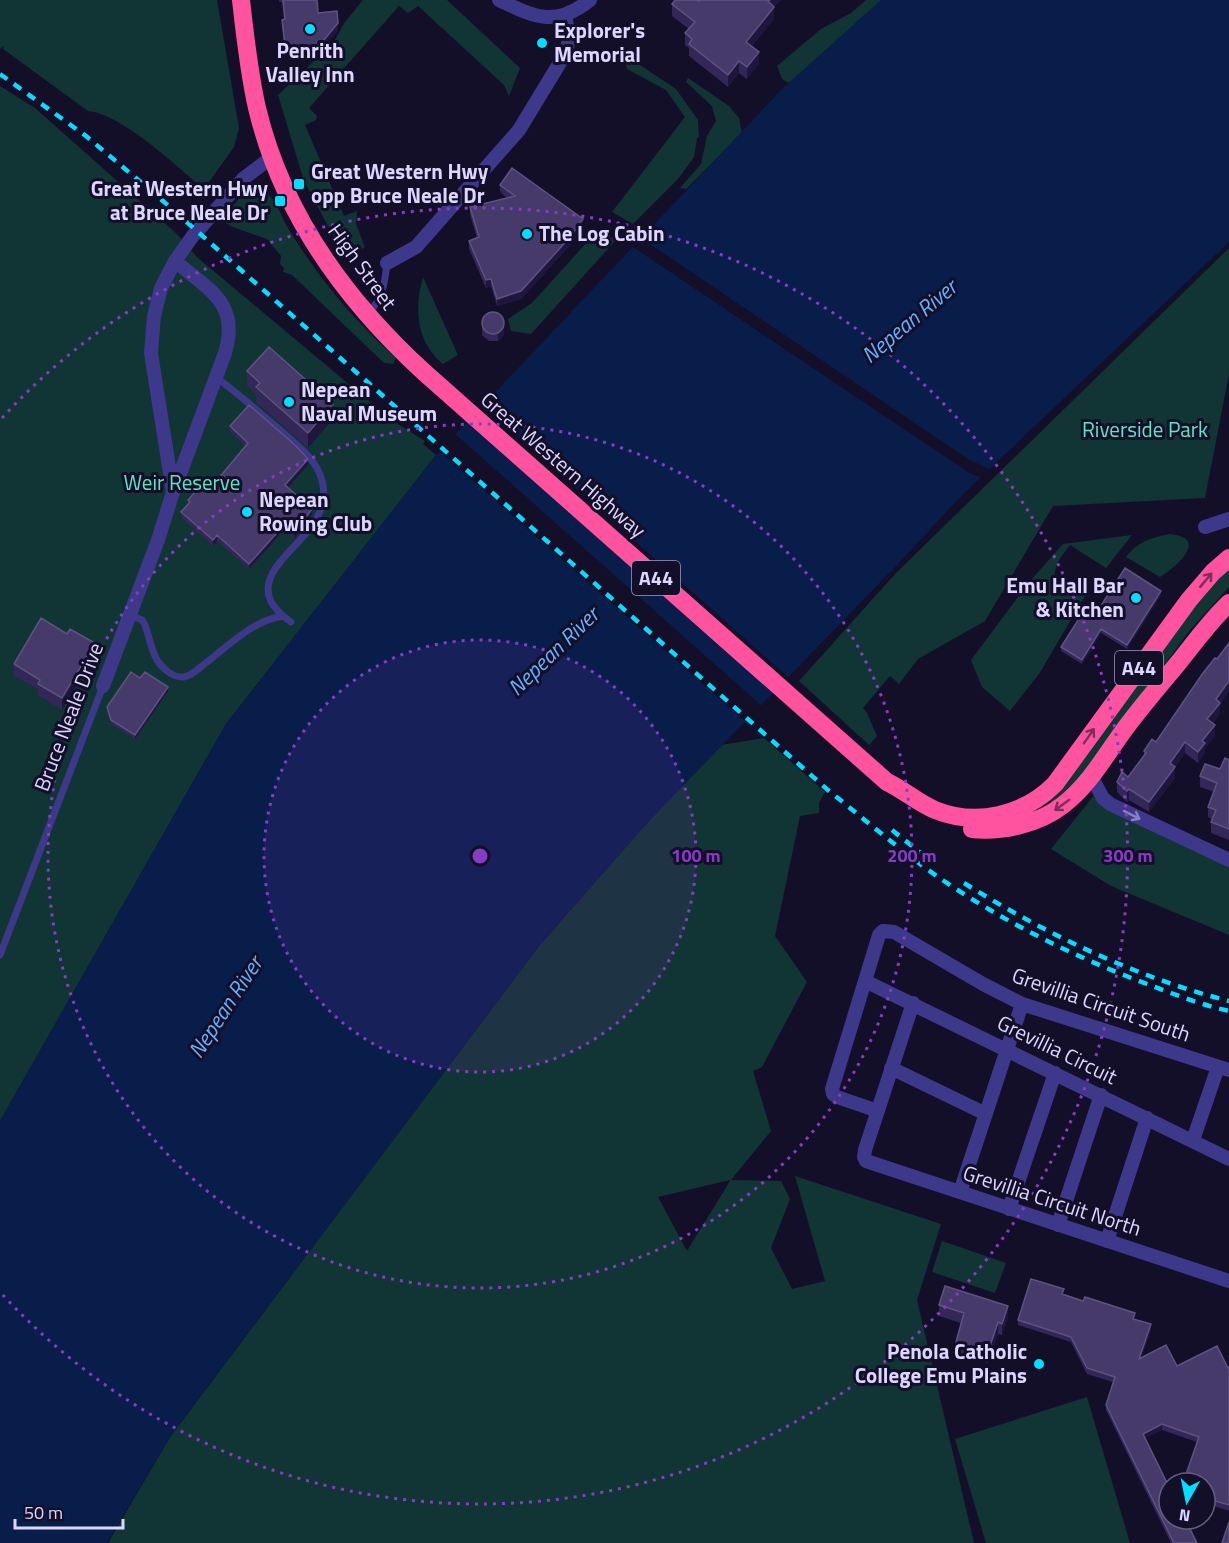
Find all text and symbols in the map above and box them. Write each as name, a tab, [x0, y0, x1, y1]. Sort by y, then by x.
place label: Explorer's Memorial	[554, 14, 645, 70]
marker: Penrith Valley Inn	[303, 22, 317, 36]
place label: Penrith Valley Inn	[265, 34, 355, 90]
marker: Explorer's Memorial	[535, 36, 549, 50]
place label: Great Western Hwy opp Bruce Neale Dr	[311, 155, 489, 211]
place label: Great Western Hwy at Bruce Neale Dr	[91, 172, 268, 228]
marker: Great Western Hwy opp Bruce Neale Dr	[292, 177, 306, 191]
marker: Great Western Hwy at Bruce Neale Dr	[273, 194, 287, 208]
street label: High Street	[321, 217, 405, 317]
place label: The Log Cabin	[539, 217, 665, 249]
marker: The Log Cabin	[520, 227, 534, 241]
water label: Nepean River	[854, 269, 967, 371]
place label: Nepean Naval Museum	[301, 373, 437, 429]
street label: Great Western Highway	[474, 383, 653, 545]
marker: Nepean Naval Museum	[282, 395, 296, 409]
park label: Riverside Park	[1082, 413, 1208, 445]
park label: Weir Reserve	[124, 466, 240, 498]
place label: Nepean Rowing Club	[259, 483, 372, 539]
marker: Nepean Rowing Club	[240, 505, 254, 519]
road number: A44	[632, 561, 680, 595]
place label: Emu Hall Bar & Kitchen	[1006, 569, 1124, 625]
one-way arrow	[1199, 573, 1213, 588]
marker: Emu Hall Bar & Kitchen	[1129, 591, 1143, 605]
water label: Nepean River	[500, 596, 609, 703]
street label: Bruce Neale Drive	[25, 638, 111, 796]
road number: A44	[1115, 651, 1163, 685]
one-way arrow	[1083, 728, 1095, 745]
one-way arrow	[1055, 799, 1071, 811]
one-way arrow	[1122, 810, 1140, 822]
text: 100 m	[671, 842, 721, 869]
text: 200 m	[887, 842, 937, 869]
text: 300 m	[1103, 842, 1153, 869]
centre of rings	[470, 846, 490, 866]
water label: Nepean River	[179, 947, 272, 1065]
street label: Grevillia Circuit South	[1008, 959, 1195, 1050]
street label: Grevillia Circuit	[992, 1006, 1123, 1092]
street label: Grevillia Circuit North	[959, 1156, 1146, 1244]
place label: Penola Catholic College Emu Plains	[855, 1335, 1027, 1391]
marker: Penola Catholic College Emu Plains	[1032, 1357, 1046, 1371]
north arrow	[1157, 1471, 1217, 1531]
scale bar	[15, 1492, 123, 1530]
text: 50 m	[24, 1499, 63, 1526]
text: N	[1177, 1503, 1192, 1529]

